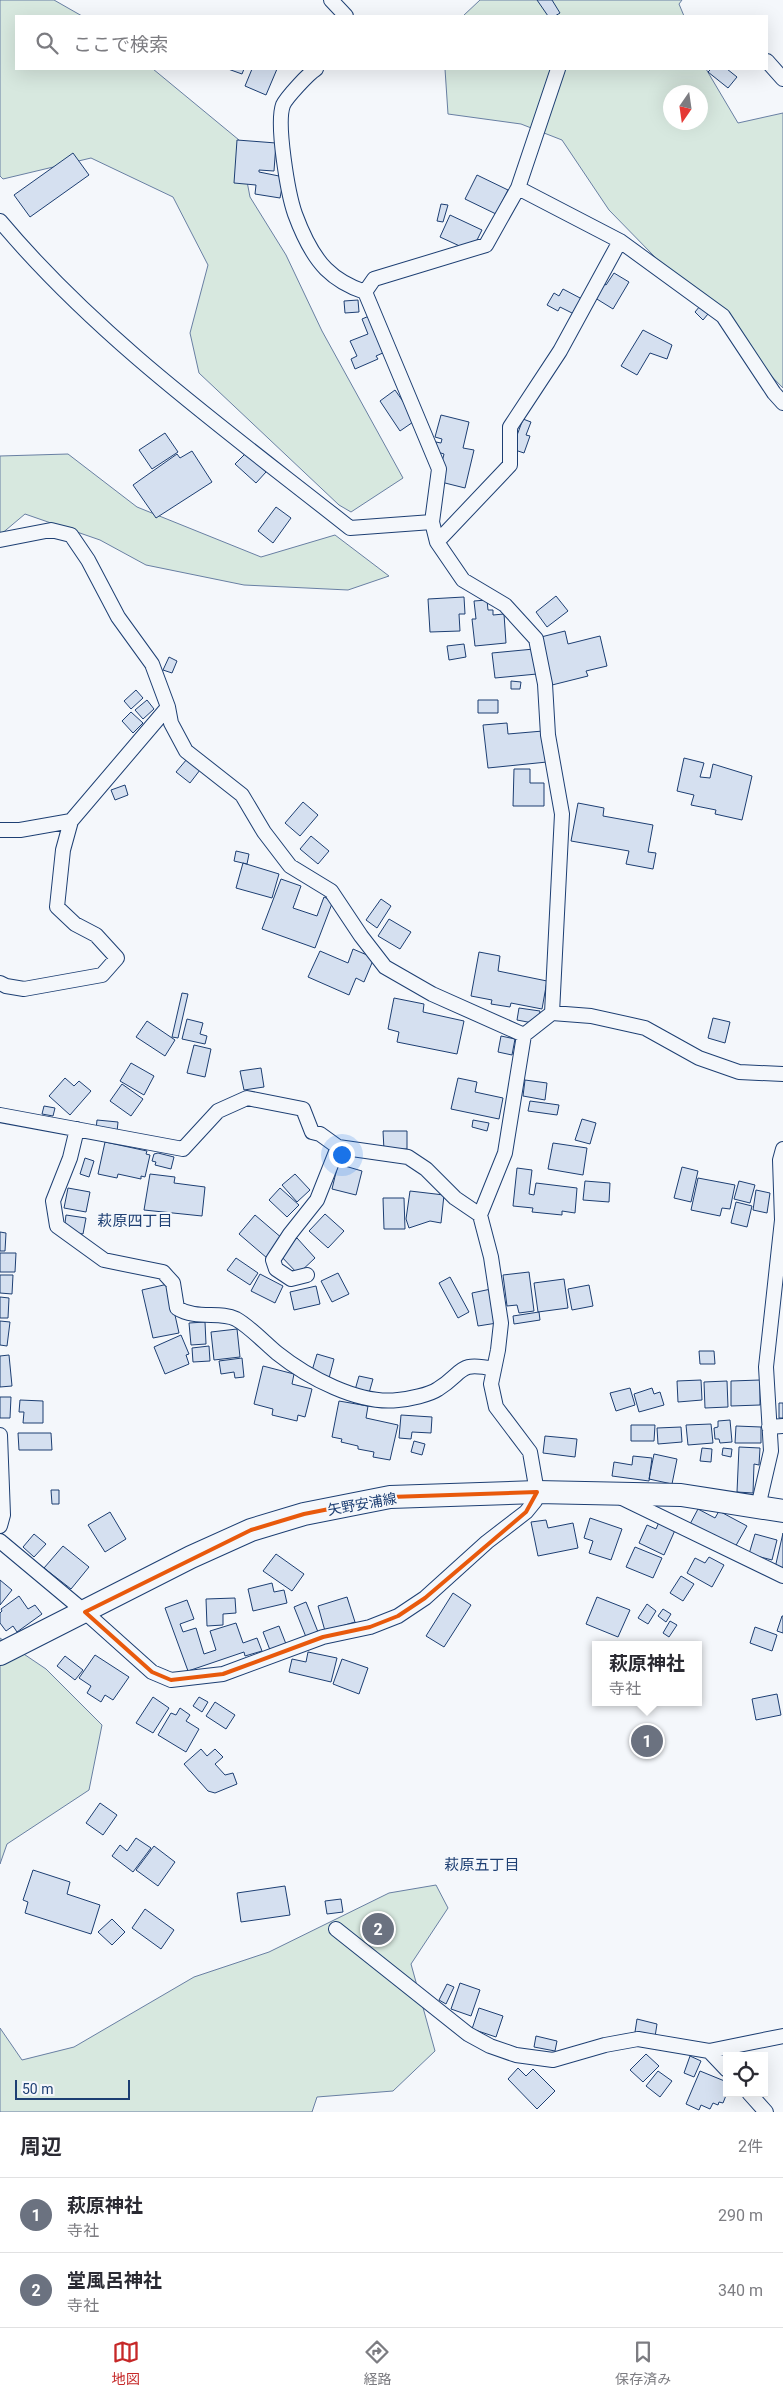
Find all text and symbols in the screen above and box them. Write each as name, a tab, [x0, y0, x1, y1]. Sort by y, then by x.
search box	[15, 15, 768, 70]
icon: search	[33, 29, 61, 57]
text: ここで検索	[73, 33, 168, 56]
north arrow	[663, 85, 708, 130]
your location	[329, 1142, 355, 1168]
district label: 萩原四丁目	[97, 1212, 173, 1230]
street label: 矢野安浦線	[326, 1490, 398, 1518]
popup	[592, 1641, 702, 1706]
text: 萩原神社	[609, 1652, 685, 1675]
text: 寺社	[609, 1679, 641, 1698]
pin: 1	[631, 1722, 663, 1760]
district label: 萩原五丁目	[444, 1856, 520, 1874]
pin: 2	[362, 1910, 394, 1948]
map controls	[723, 2052, 768, 2097]
button: locate	[723, 2052, 768, 2097]
scale bar	[15, 2077, 130, 2100]
text: 50 m	[22, 2081, 54, 2097]
text: 周辺	[20, 2135, 62, 2159]
text: 2件	[738, 2137, 763, 2156]
text: 萩原神社	[67, 2194, 143, 2217]
text: 1	[31, 2206, 41, 2225]
text: 290 m	[718, 2206, 763, 2225]
text: 寺社	[67, 2221, 99, 2240]
text: 堂風呂神社	[67, 2269, 162, 2292]
text: 2	[31, 2281, 41, 2300]
text: 340 m	[718, 2281, 763, 2300]
text: 寺社	[67, 2296, 99, 2315]
tab: 地図	[112, 2338, 140, 2388]
tab: 経路	[363, 2338, 391, 2388]
tab: 保存済み	[615, 2338, 671, 2388]

